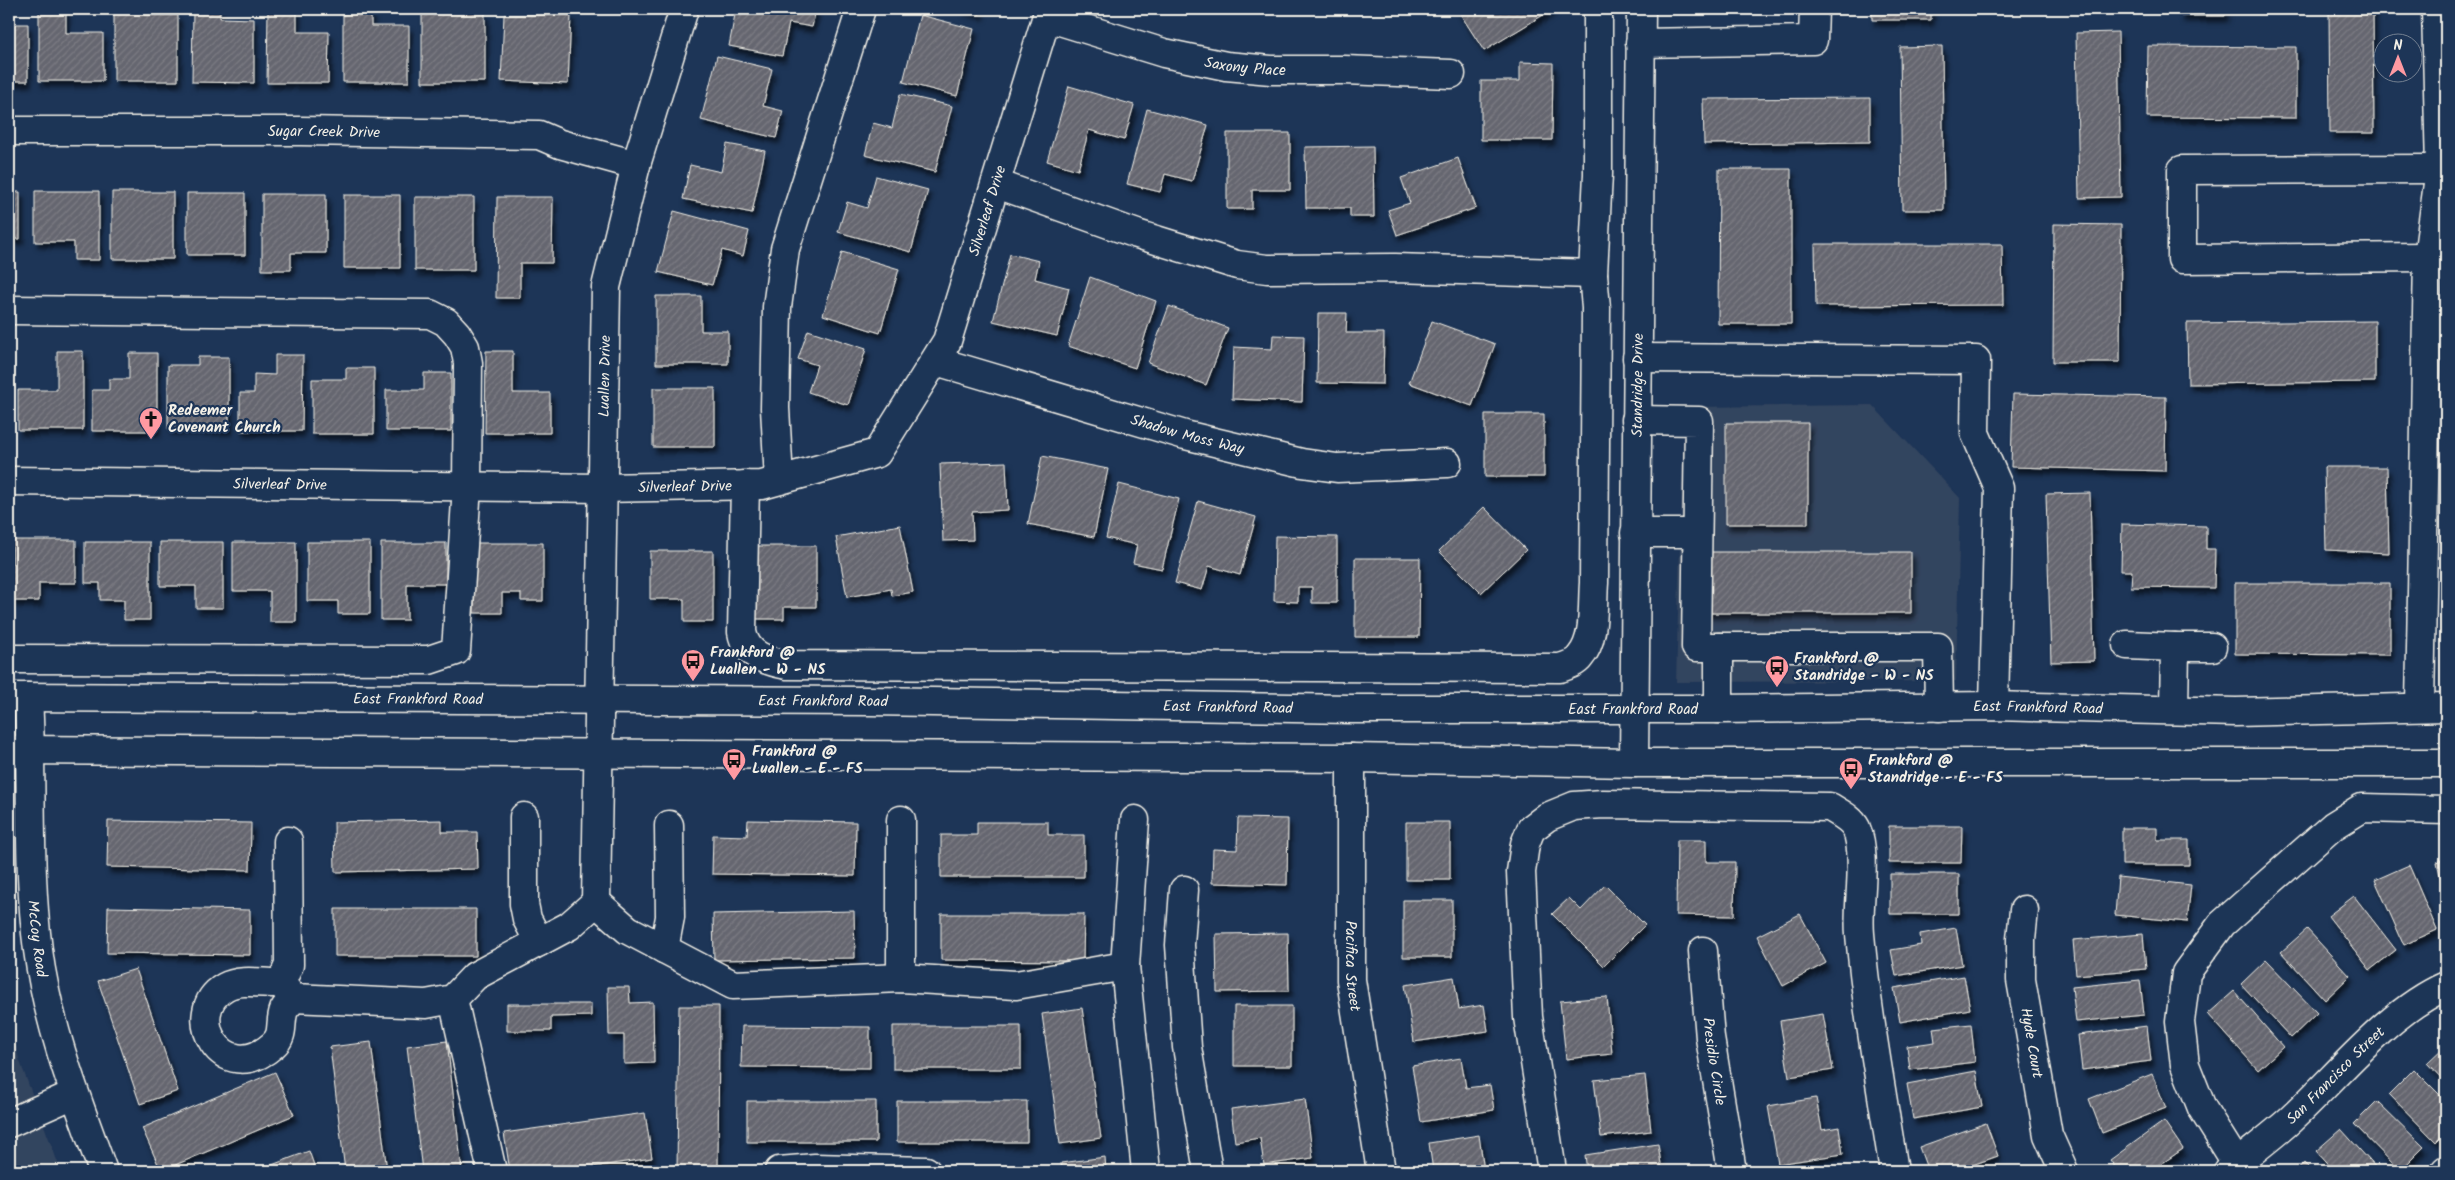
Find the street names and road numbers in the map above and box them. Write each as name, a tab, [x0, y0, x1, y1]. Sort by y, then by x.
street label: Saxony Place	[1202, 51, 1286, 83]
street label: Sugar Creek Drive	[268, 120, 381, 145]
street label: Silverleaf Drive	[963, 162, 1013, 259]
street label: Standridge Drive	[1626, 333, 1651, 437]
street label: Luallen Drive	[593, 335, 618, 417]
street label: Shadow Moss Way	[1127, 408, 1247, 462]
street label: Silverleaf Drive	[233, 473, 327, 498]
street label: Silverleaf Drive	[638, 475, 732, 500]
street label: East Frankford Road	[353, 688, 484, 712]
street label: East Frankford Road	[758, 689, 889, 714]
street label: East Frankford Road	[1163, 695, 1294, 721]
street label: East Frankford Road	[1973, 695, 2104, 722]
street label: East Frankford Road	[1568, 698, 1698, 722]
street label: McCoy Road	[20, 899, 53, 980]
street label: Pacifica Street	[1338, 920, 1367, 1013]
street label: Hyde Court	[2013, 1006, 2049, 1080]
street label: Presidio Circle	[1695, 1017, 1732, 1107]
street label: San Francisco Street	[2281, 1021, 2391, 1131]

